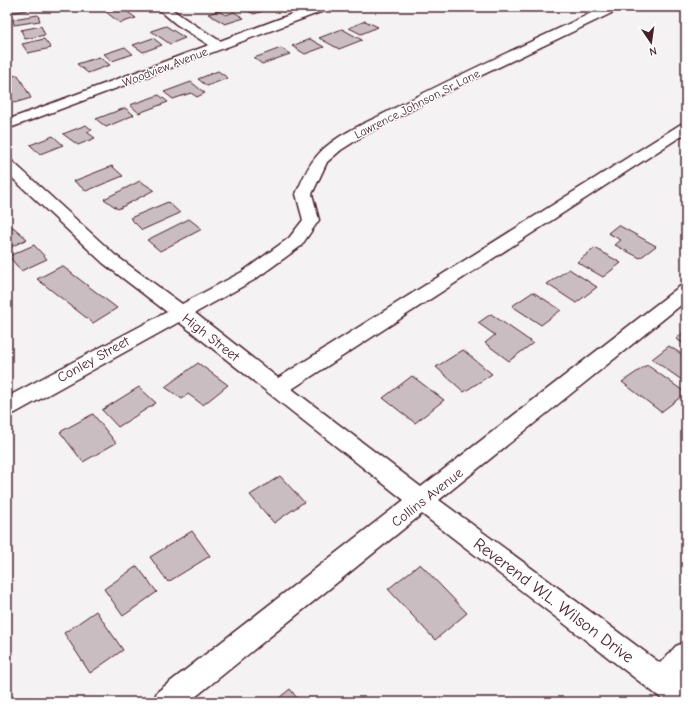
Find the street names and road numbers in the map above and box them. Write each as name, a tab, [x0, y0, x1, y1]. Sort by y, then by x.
street label: Woodview Avenue	[120, 44, 210, 90]
street label: Lawrence Johnson Sr Lane	[352, 66, 482, 142]
street label: High Street	[179, 310, 243, 366]
street label: Conley Street	[54, 332, 133, 386]
street label: Collins Avenue	[388, 464, 466, 531]
street label: Reverend W.L. Wilson Drive	[470, 534, 637, 667]

